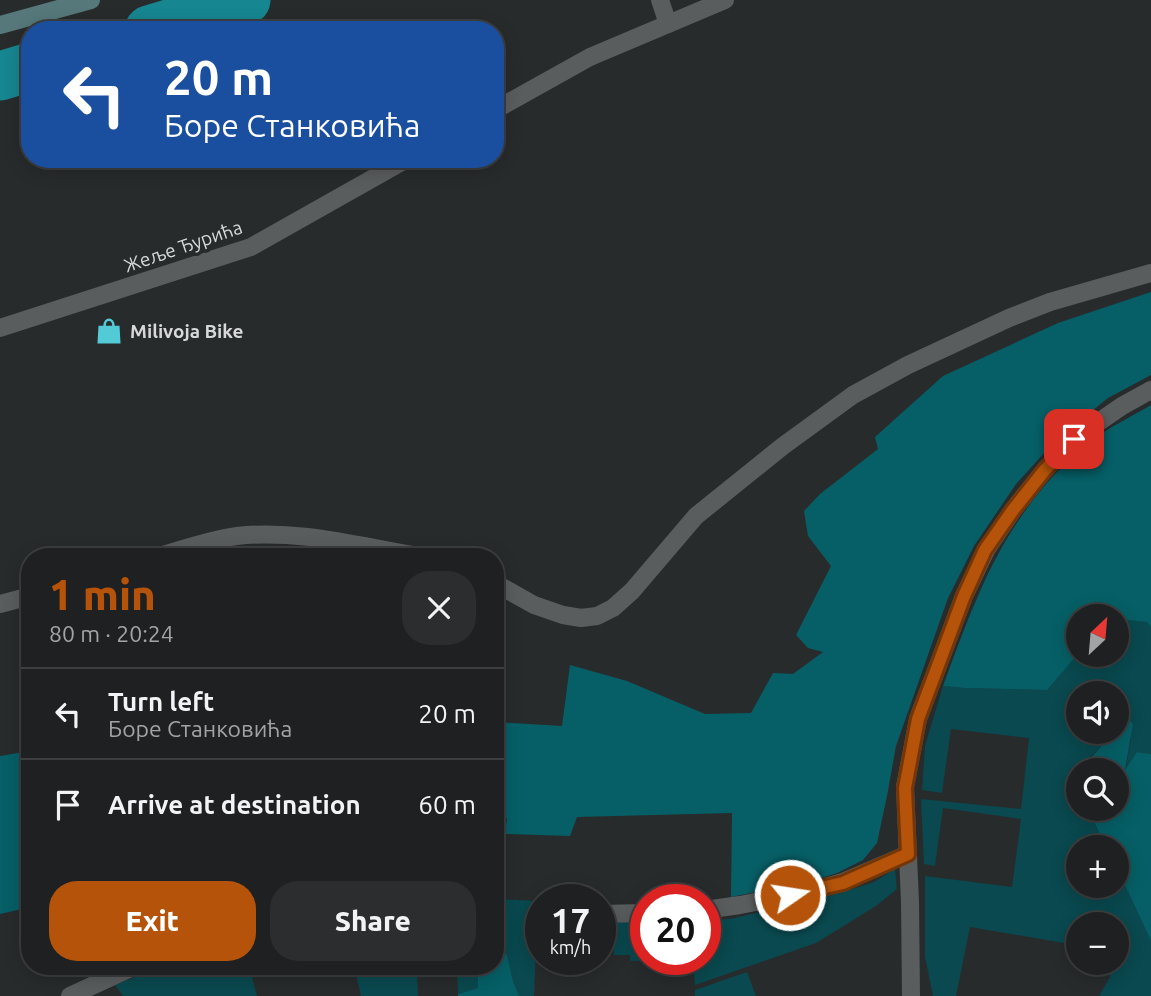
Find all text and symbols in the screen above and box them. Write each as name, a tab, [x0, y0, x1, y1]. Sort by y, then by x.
icon: left	[49, 49, 140, 140]
text: 20 m	[164, 49, 273, 104]
text: Боре Станковића	[164, 107, 420, 143]
street label: Жеље Ђурића	[121, 215, 245, 277]
shop icon: Milivoja Bike	[94, 316, 124, 346]
place label: Milivoja Bike	[130, 320, 243, 342]
pin	[1044, 409, 1104, 469]
icon: arrive	[1055, 420, 1093, 458]
text: 1 min	[49, 571, 156, 618]
button: close	[402, 571, 476, 645]
north arrow	[1066, 604, 1129, 667]
map controls	[1066, 604, 1129, 975]
text: 80 m · 20:24	[49, 621, 174, 646]
button: sound	[1066, 681, 1129, 744]
text: Turn left	[108, 687, 214, 716]
icon: left	[49, 695, 87, 733]
text: 20 m	[418, 699, 476, 728]
text: Боре Станковића	[108, 716, 292, 741]
button: search	[1066, 758, 1129, 821]
icon: arrive	[49, 786, 87, 824]
text: Arrive at destination	[108, 790, 361, 819]
text: 60 m	[418, 790, 476, 819]
button: +	[1066, 835, 1129, 898]
position arrow	[753, 858, 827, 932]
button: Exit	[49, 881, 256, 961]
button: Share	[270, 881, 476, 961]
speed limit sign: 20	[630, 884, 721, 975]
text: 17	[551, 900, 590, 940]
button: −	[1066, 912, 1129, 975]
text: km/h	[550, 937, 591, 957]

